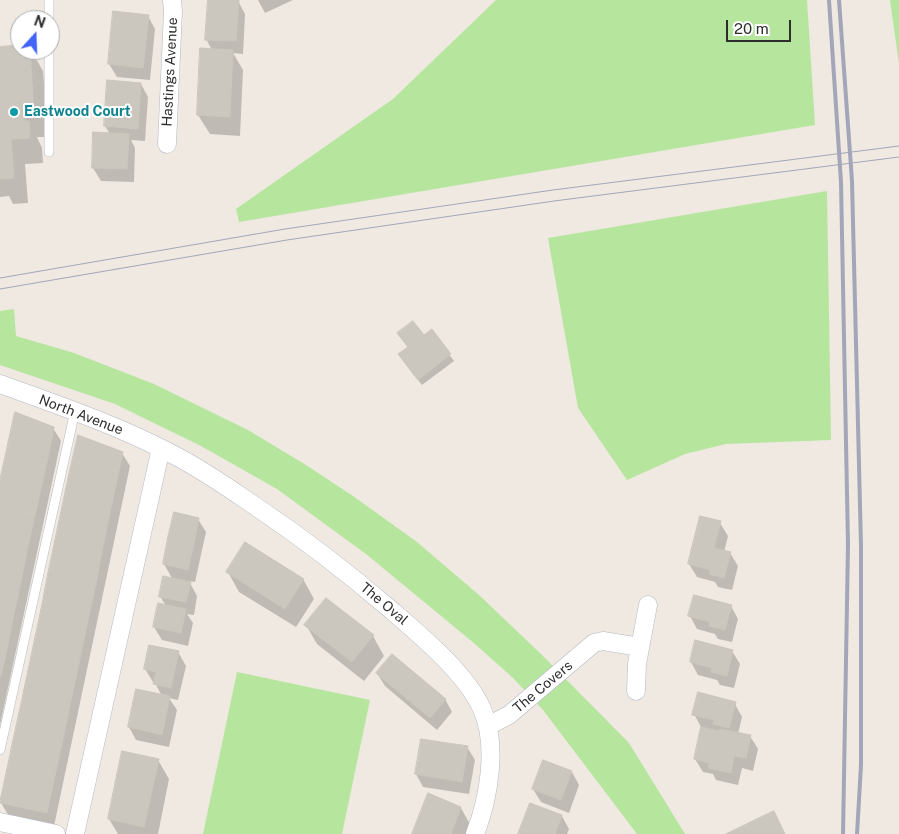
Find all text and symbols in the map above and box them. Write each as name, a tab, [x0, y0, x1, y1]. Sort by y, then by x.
north arrow	[10, 10, 60, 60]
scale bar	[729, 10, 794, 42]
text: N	[32, 12, 48, 31]
street label: Hastings Avenue	[159, 17, 181, 127]
text: 20 m	[734, 20, 769, 37]
place label: Eastwood Court	[24, 104, 130, 120]
marker: Eastwood Court	[8, 106, 20, 118]
street label: North Avenue	[37, 391, 125, 439]
street label: The Oval	[357, 579, 411, 629]
street label: The Covers	[510, 657, 576, 717]

